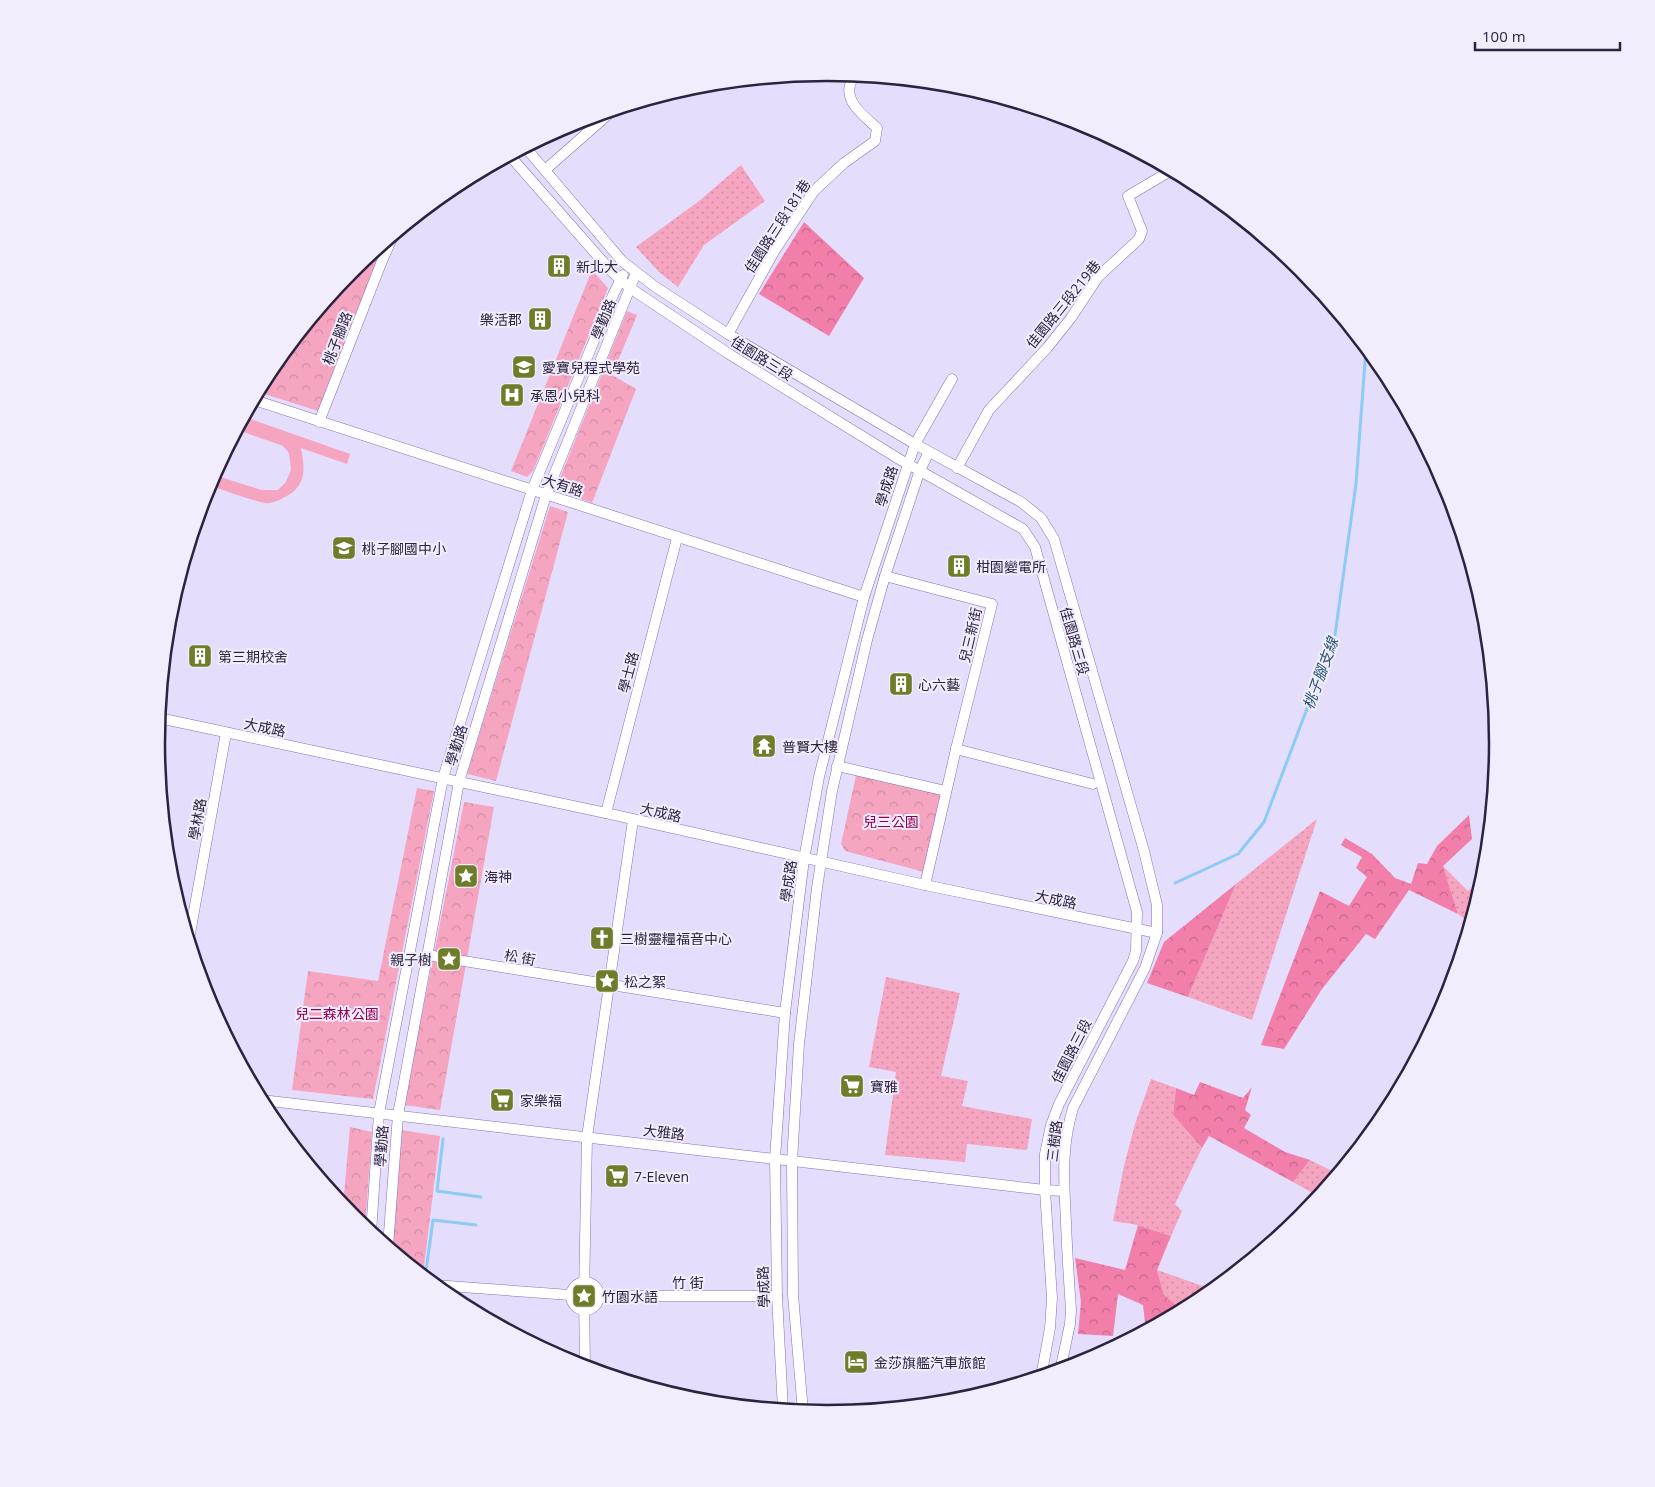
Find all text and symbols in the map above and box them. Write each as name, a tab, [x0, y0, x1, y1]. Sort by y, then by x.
scale bar	[1475, 20, 1620, 52]
text: 100 m	[1482, 26, 1526, 46]
street label: 佳園路三段181巷	[740, 176, 814, 276]
building icon: 新北大	[546, 253, 572, 279]
street label: 佳園路三段219巷	[1022, 256, 1104, 352]
place label: 新北大	[576, 257, 618, 276]
street label: 學勤路	[586, 296, 620, 342]
building icon: 樂活郡	[527, 306, 553, 332]
street label: 桃子腳路	[318, 308, 356, 368]
place label: 樂活郡	[480, 310, 522, 329]
street label: 佳園路三段	[727, 331, 797, 385]
school or university icon: 愛寶兒程式學苑	[511, 354, 537, 380]
place label: 愛寶兒程式學苑	[542, 358, 640, 377]
hospital icon: 承恩小兒科	[499, 382, 525, 408]
place label: 承恩小兒科	[530, 386, 600, 405]
street label: 學成路	[870, 463, 902, 509]
street label: 大有路	[540, 469, 586, 501]
school or university icon: 桃子腳國中小	[331, 535, 357, 561]
place label: 桃子腳國中小	[362, 539, 446, 558]
building icon: 柑園變電所	[946, 553, 972, 579]
place label: 柑園變電所	[976, 557, 1046, 576]
street label: 佳園路三段	[1056, 605, 1094, 677]
street label: 兒三新街	[954, 606, 986, 664]
water label: 桃子腳支線	[1298, 632, 1343, 712]
building icon: 第三期校舍	[187, 643, 213, 669]
place label: 第三期校舍	[218, 647, 288, 666]
street label: 學士路	[613, 649, 643, 695]
building icon: 心六藝	[888, 671, 914, 697]
place label: 心六藝	[918, 675, 960, 694]
street label: 大成路	[242, 713, 288, 741]
street label: 學勤路	[441, 722, 471, 768]
temple icon: 普賢大樓	[751, 733, 777, 759]
place label: 普賢大樓	[782, 737, 838, 756]
street label: 學林路	[184, 797, 210, 841]
street label: 大成路	[638, 798, 684, 826]
park label: 兒三公園	[863, 812, 919, 831]
street label: 學成路	[776, 859, 800, 903]
place icon: 海神	[453, 863, 479, 889]
place label: 海神	[484, 867, 512, 886]
street label: 大成路	[1033, 885, 1079, 913]
church icon: 三樹靈糧福音中心	[589, 925, 615, 951]
place label: 三樹靈糧福音中心	[620, 929, 732, 948]
street label: 松 街	[503, 945, 537, 969]
place icon: 親子樹	[436, 946, 462, 972]
place label: 親子樹	[390, 950, 432, 969]
place icon: 松之絮	[594, 968, 620, 994]
place label: 松之絮	[624, 972, 666, 991]
park label: 兒二森林公園	[295, 1004, 379, 1023]
street label: 佳園路三段	[1047, 1016, 1095, 1086]
supermarket icon: 寶雅	[839, 1073, 865, 1099]
place label: 寶雅	[870, 1077, 898, 1096]
supermarket icon: 家樂福	[489, 1087, 515, 1113]
place label: 家樂福	[520, 1091, 562, 1110]
street label: 三樹路	[1042, 1119, 1066, 1163]
street label: 大雅路	[642, 1120, 686, 1144]
street label: 學勤路	[370, 1124, 392, 1168]
supermarket icon: 7-Eleven	[604, 1163, 630, 1189]
place label: 7-Eleven	[634, 1167, 689, 1186]
street label: 學成路	[753, 1266, 773, 1308]
street label: 竹 街	[672, 1273, 704, 1292]
place icon: 竹園水語	[571, 1283, 597, 1309]
place label: 竹園水語	[602, 1287, 658, 1306]
hotel icon: 金莎旗艦汽車旅館	[843, 1349, 869, 1375]
place label: 金莎旗艦汽車旅館	[874, 1353, 986, 1372]

